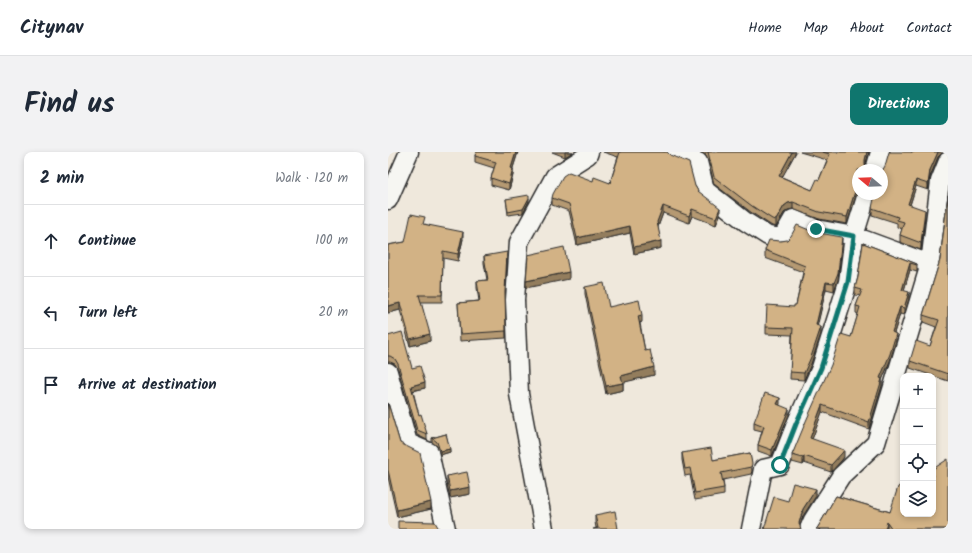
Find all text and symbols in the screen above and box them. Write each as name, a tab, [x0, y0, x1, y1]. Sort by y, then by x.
text: Citynav	[20, 13, 83, 43]
text: Home	[748, 17, 782, 39]
text: Map	[804, 17, 828, 39]
text: About	[850, 17, 884, 39]
text: Contact	[906, 17, 952, 39]
text: Find us	[24, 82, 115, 127]
button: Directions	[850, 83, 948, 125]
north arrow	[852, 164, 888, 200]
text: 2 min	[40, 165, 84, 192]
text: Walk · 120 m	[275, 168, 348, 189]
route end	[807, 220, 825, 238]
text: Continue	[78, 229, 136, 253]
icon: ahead	[40, 230, 62, 252]
text: 100 m	[315, 230, 348, 251]
text: Turn left	[78, 301, 138, 325]
icon: left	[40, 302, 62, 324]
text: 20 m	[318, 302, 348, 323]
text: Arrive at destination	[78, 373, 217, 397]
map controls	[900, 373, 936, 517]
button: +	[900, 373, 936, 409]
icon: arrive	[40, 374, 62, 396]
button: −	[900, 409, 936, 445]
button: locate	[900, 445, 936, 481]
route start	[771, 456, 789, 474]
button: layers	[900, 481, 936, 517]

